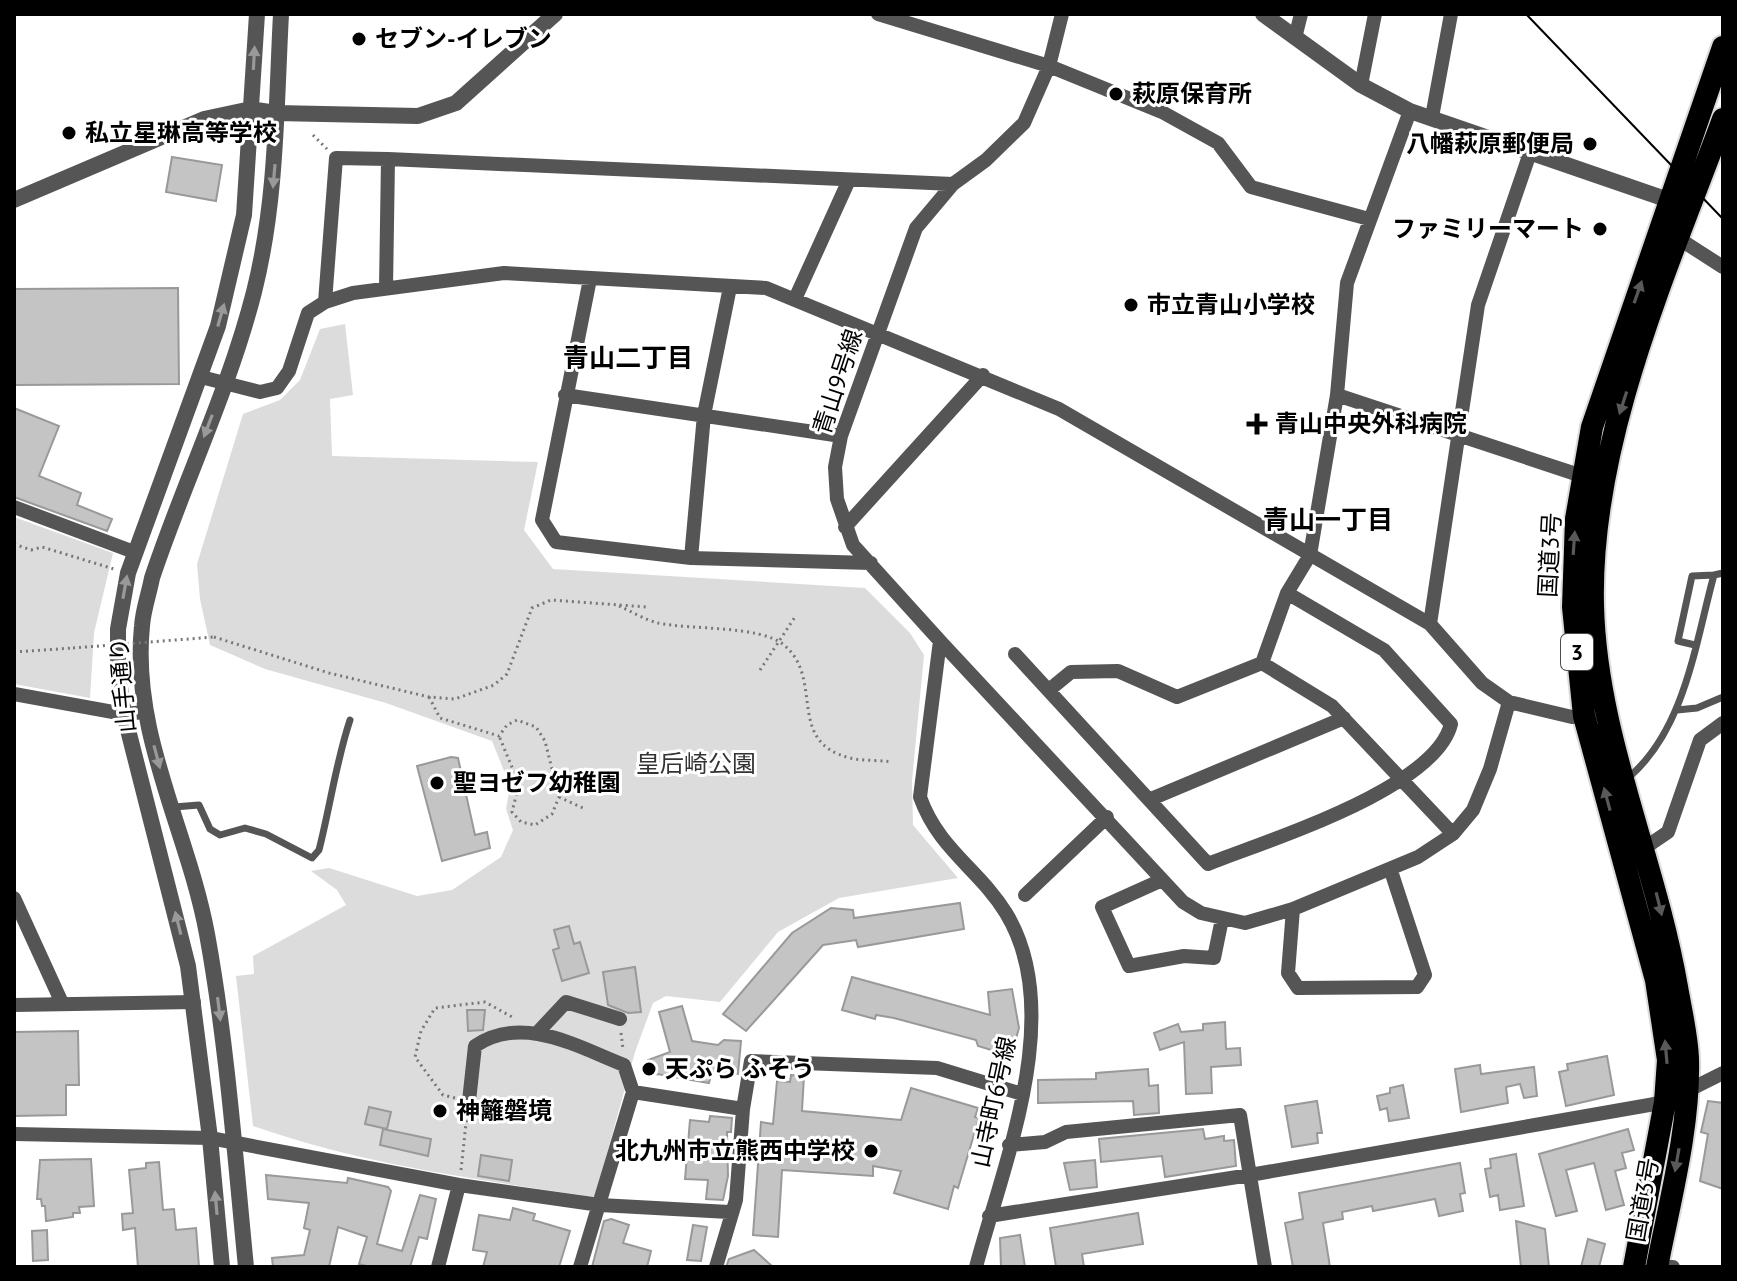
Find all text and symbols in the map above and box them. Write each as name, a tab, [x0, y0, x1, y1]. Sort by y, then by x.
place label: セブン-イレブン	[375, 23, 552, 54]
marker: セブン-イレブン	[350, 30, 368, 48]
one-way arrow	[248, 45, 261, 70]
place label: 萩原保育所	[1132, 78, 1252, 109]
marker: 萩原保育所	[1107, 85, 1125, 103]
place label: 私立星琳高等学校	[85, 117, 277, 148]
marker: 私立星琳高等学校	[60, 124, 78, 142]
place label: 八幡萩原郵便局	[1406, 128, 1574, 159]
marker: 八幡萩原郵便局	[1581, 135, 1599, 153]
one-way arrow	[267, 164, 280, 189]
place label: ファミリーマート	[1392, 213, 1584, 244]
marker: ファミリーマート	[1591, 220, 1609, 238]
one-way arrow	[1633, 280, 1645, 304]
place label: 市立青山小学校	[1147, 289, 1315, 320]
marker: 市立青山小学校	[1122, 296, 1140, 314]
one-way arrow	[215, 303, 228, 327]
street label: 青山9号線	[806, 325, 869, 439]
district label: 青山二丁目	[563, 341, 693, 374]
one-way arrow	[1616, 392, 1628, 416]
place label: 青山中央外科病院	[1275, 408, 1467, 439]
marker: 青山中央外科病院	[1246, 413, 1268, 435]
one-way arrow	[201, 414, 214, 438]
district label: 青山一丁目	[1263, 503, 1393, 536]
street label: 国道3号	[1532, 512, 1567, 598]
one-way arrow	[1568, 530, 1581, 555]
one-way arrow	[120, 574, 132, 599]
road number: 3	[1561, 634, 1593, 670]
street label: 山手通り	[103, 636, 142, 734]
one-way arrow	[151, 745, 163, 770]
park label: 皇后崎公園	[636, 748, 756, 779]
place label: 聖ヨゼフ幼稚園	[453, 767, 621, 798]
marker: 聖ヨゼフ幼稚園	[428, 774, 446, 792]
one-way arrow	[1600, 787, 1612, 812]
one-way arrow	[1654, 891, 1666, 916]
one-way arrow	[171, 910, 183, 935]
one-way arrow	[213, 997, 226, 1022]
street label: 山寺町6号線	[965, 1034, 1023, 1170]
one-way arrow	[1659, 1039, 1672, 1064]
place label: 天ぷら ふそう	[665, 1053, 815, 1084]
marker: 天ぷら ふそう	[640, 1060, 658, 1078]
place label: 神籬磐境	[456, 1095, 552, 1126]
marker: 神籬磐境	[431, 1102, 449, 1120]
place label: 北九州市立熊西中学校	[615, 1135, 855, 1166]
marker: 北九州市立熊西中学校	[862, 1142, 880, 1160]
one-way arrow	[1670, 1148, 1682, 1173]
street label: 国道3号	[1620, 1155, 1665, 1245]
one-way arrow	[209, 1190, 222, 1215]

